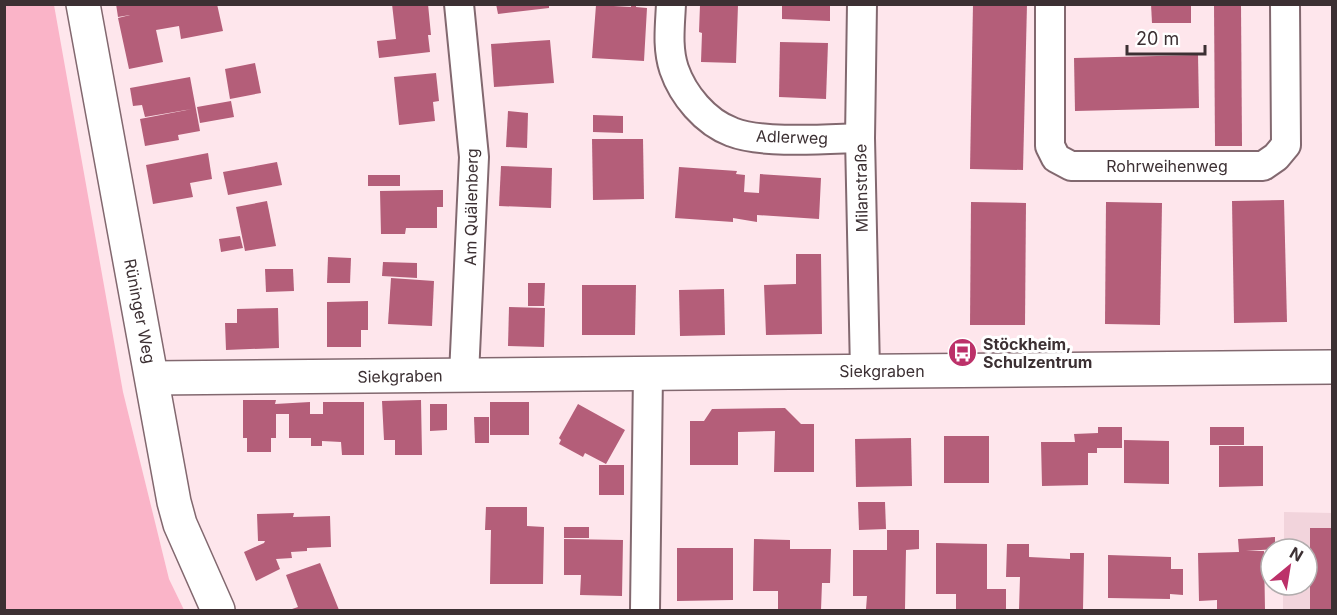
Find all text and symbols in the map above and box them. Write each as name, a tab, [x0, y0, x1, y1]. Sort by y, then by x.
scale bar	[1127, 18, 1205, 56]
text: 20 m	[1136, 28, 1179, 49]
street label: Adlerweg	[756, 126, 828, 148]
street label: Milanstraße	[850, 144, 872, 232]
street label: Am Quälenberg	[460, 148, 482, 266]
street label: Rohrweihenweg	[1106, 156, 1228, 176]
street label: Rüninger Weg	[120, 257, 160, 365]
place label: Stöckheim, Schulzentrum	[983, 334, 1092, 372]
bus stop icon: Stöckheim, Schulzentrum	[946, 337, 978, 369]
street label: Siekgraben	[839, 361, 925, 381]
street label: Siekgraben	[357, 365, 443, 387]
north arrow	[1259, 537, 1319, 597]
text: N	[1286, 542, 1307, 566]

